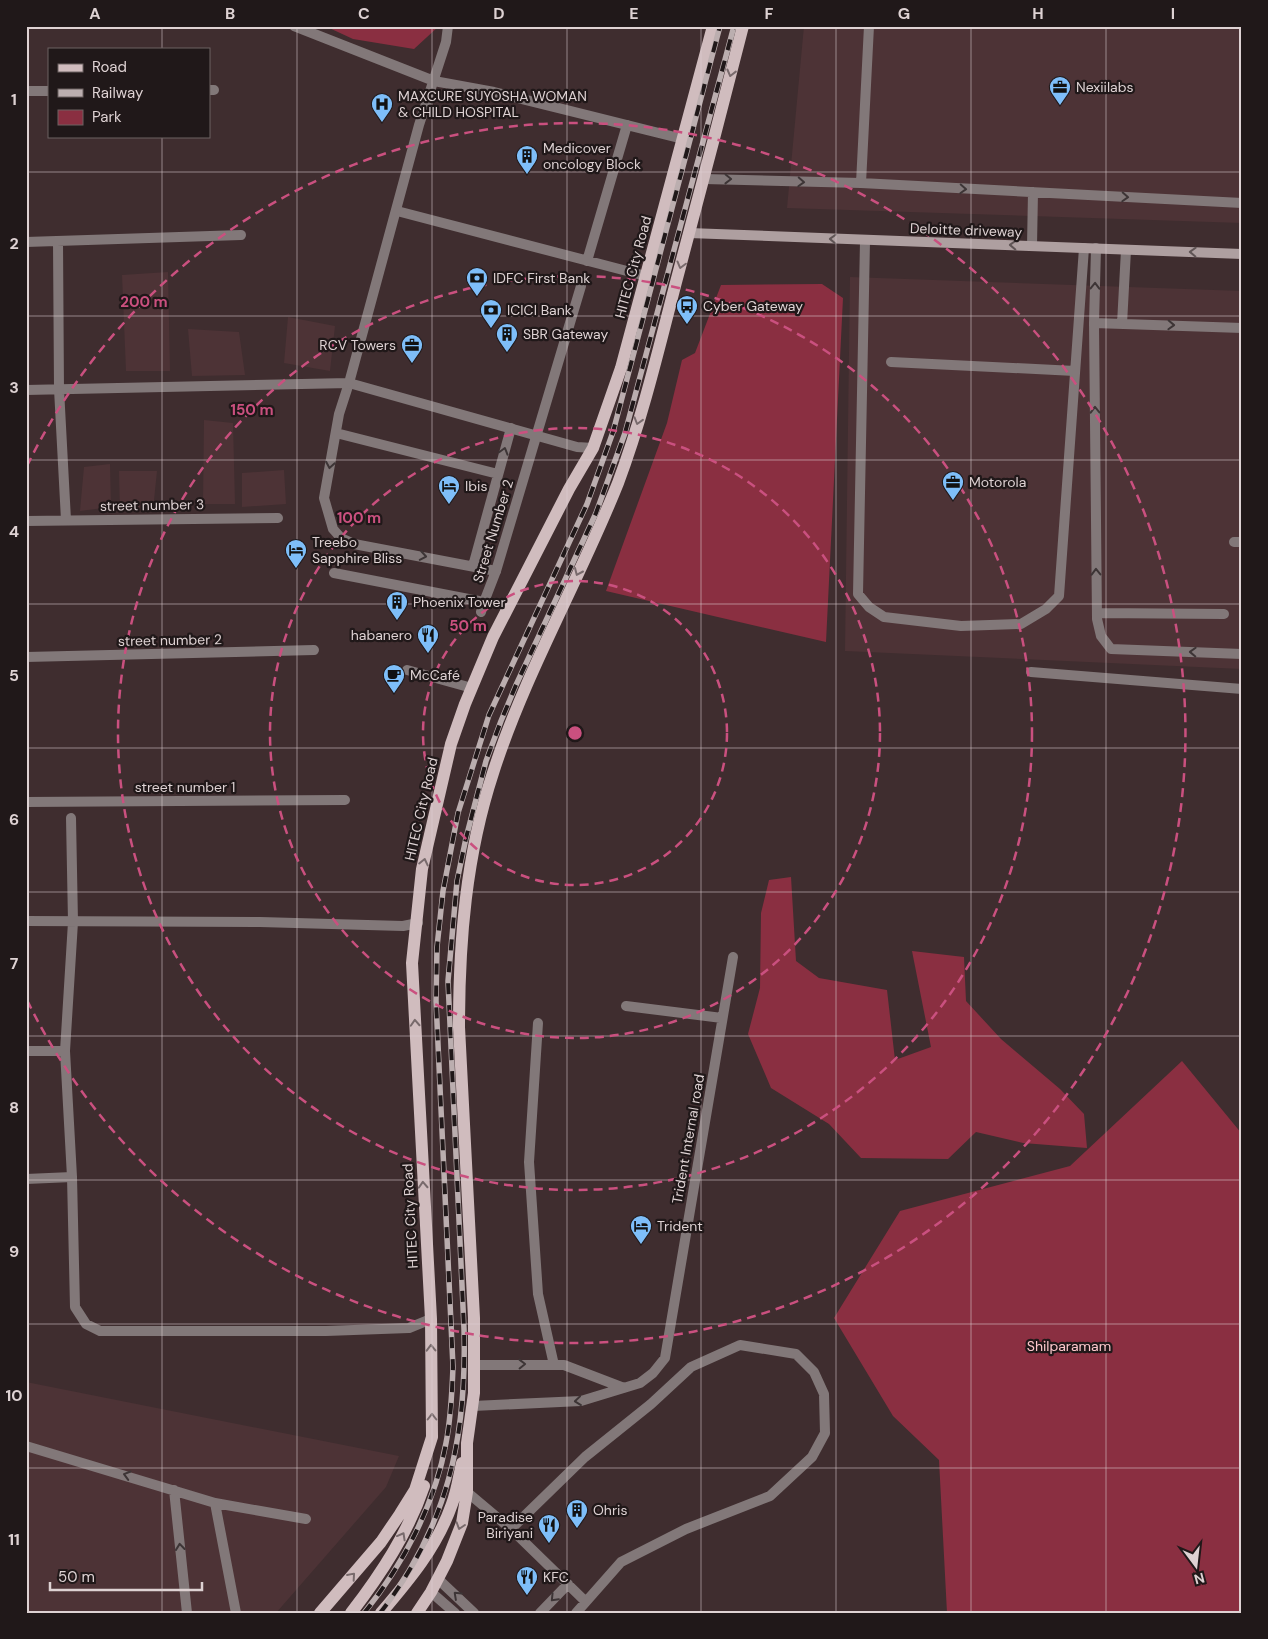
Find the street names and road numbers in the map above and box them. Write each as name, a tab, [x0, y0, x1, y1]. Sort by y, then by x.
street label: HITEC City Road	[611, 214, 655, 320]
street label: Deloitte driveway	[909, 219, 1023, 241]
street label: Street Number 2	[469, 477, 517, 585]
street label: street number 3	[100, 495, 204, 515]
street label: street number 2	[118, 630, 222, 650]
street label: HITEC City Road	[400, 756, 442, 862]
street label: street number 1	[135, 778, 235, 796]
street label: Trident Internal road	[668, 1073, 708, 1205]
street label: HITEC City Road	[398, 1163, 422, 1269]

